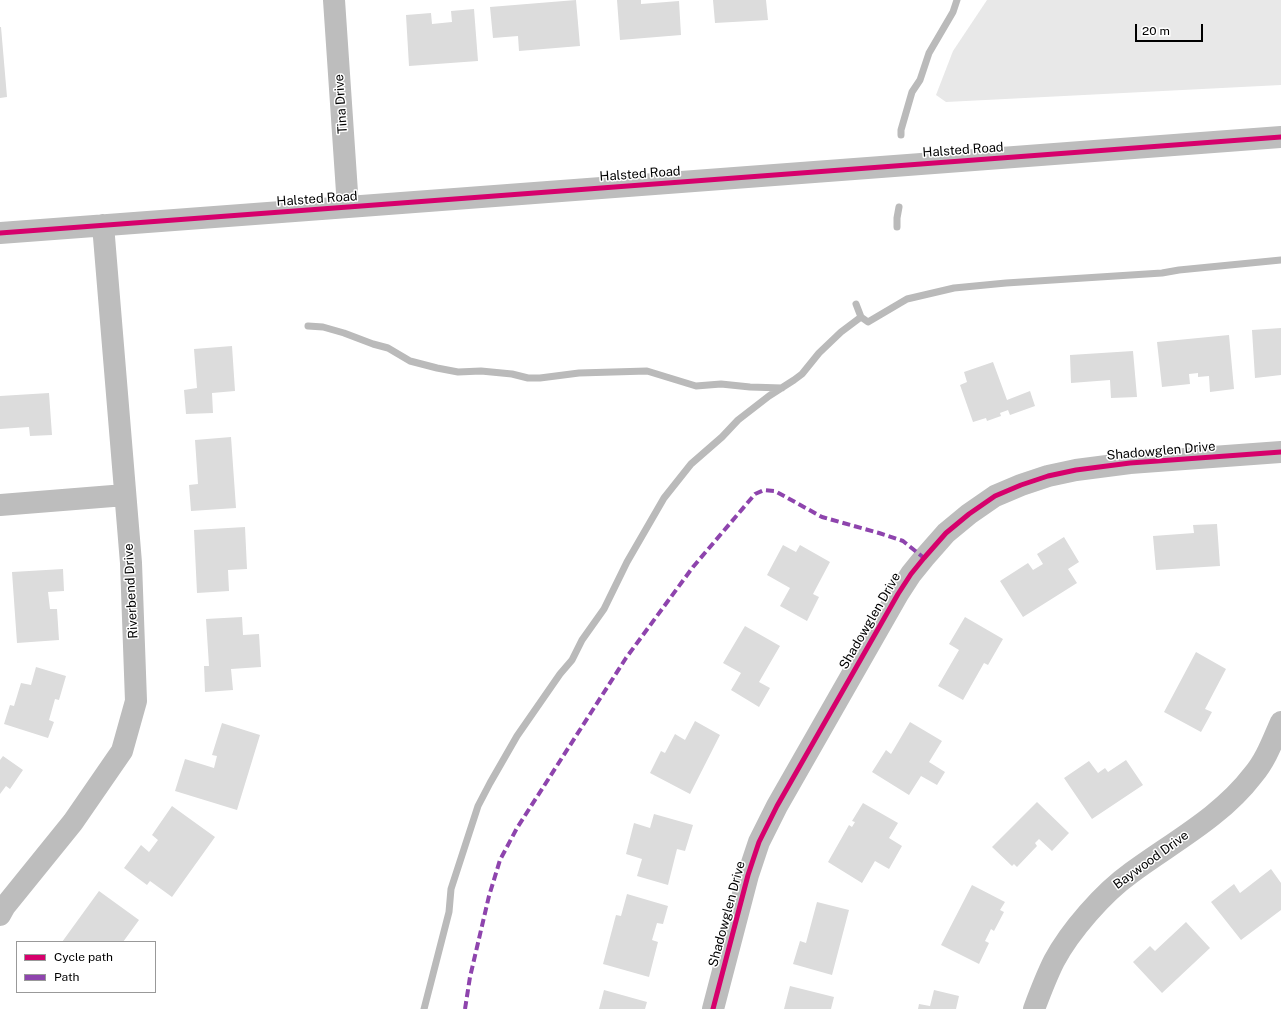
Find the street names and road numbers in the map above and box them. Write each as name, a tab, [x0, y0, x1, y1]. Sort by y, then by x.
street label: Tina Drive	[331, 74, 351, 134]
street label: Halsted Road	[922, 139, 1004, 161]
street label: Halsted Road	[599, 163, 681, 185]
street label: Halsted Road	[276, 188, 358, 210]
street label: Shadowglen Drive	[1106, 438, 1216, 464]
street label: Riverbend Drive	[121, 543, 141, 639]
street label: Shadowglen Drive	[836, 570, 904, 672]
street label: Baywood Drive	[1110, 827, 1192, 893]
street label: Shadowglen Drive	[705, 859, 749, 969]

